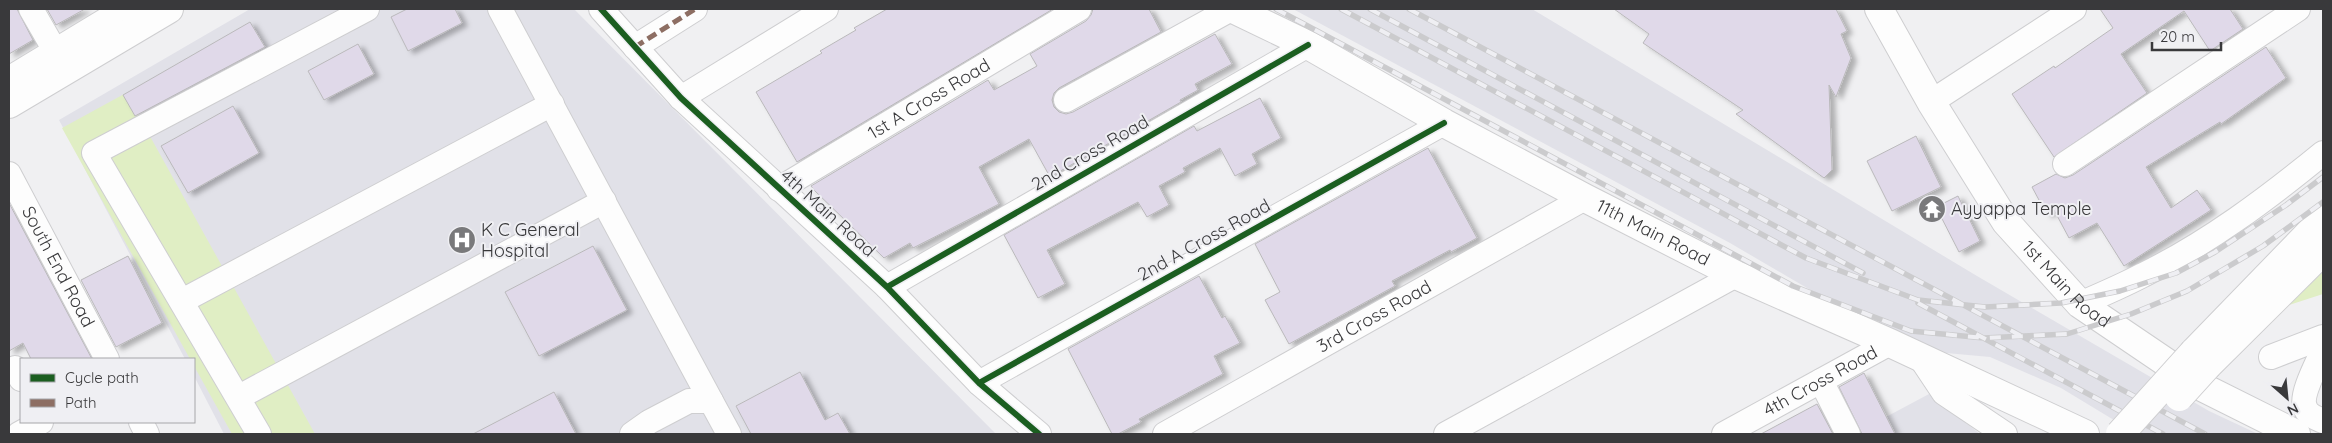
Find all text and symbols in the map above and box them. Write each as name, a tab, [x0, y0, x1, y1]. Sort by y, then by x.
scale bar	[2152, 20, 2221, 52]
text: 20 m	[2160, 27, 2195, 46]
street label: 1st A Cross Road	[864, 53, 994, 144]
street label: 2nd Cross Road	[1027, 110, 1153, 195]
street label: 4th Main Road	[776, 164, 881, 261]
street label: 2nd A Cross Road	[1133, 194, 1274, 286]
street label: 11th Main Road	[1593, 194, 1714, 271]
temple icon: Ayyappa Temple	[1917, 194, 1947, 224]
place label: Ayyappa Temple	[1951, 197, 2092, 220]
street label: South End Road	[17, 202, 100, 331]
place label: K C General Hospital	[481, 218, 580, 262]
hospital icon: K C General Hospital	[447, 225, 477, 255]
street label: 1st Main Road	[2017, 235, 2115, 332]
street label: 3rd Cross Road	[1313, 275, 1435, 357]
street label: 4th Cross Road	[1759, 340, 1881, 421]
legend	[20, 358, 195, 423]
text: Cycle path	[65, 368, 139, 387]
north arrow	[2262, 373, 2312, 423]
text: Path	[65, 393, 97, 412]
text: N	[2284, 399, 2302, 420]

